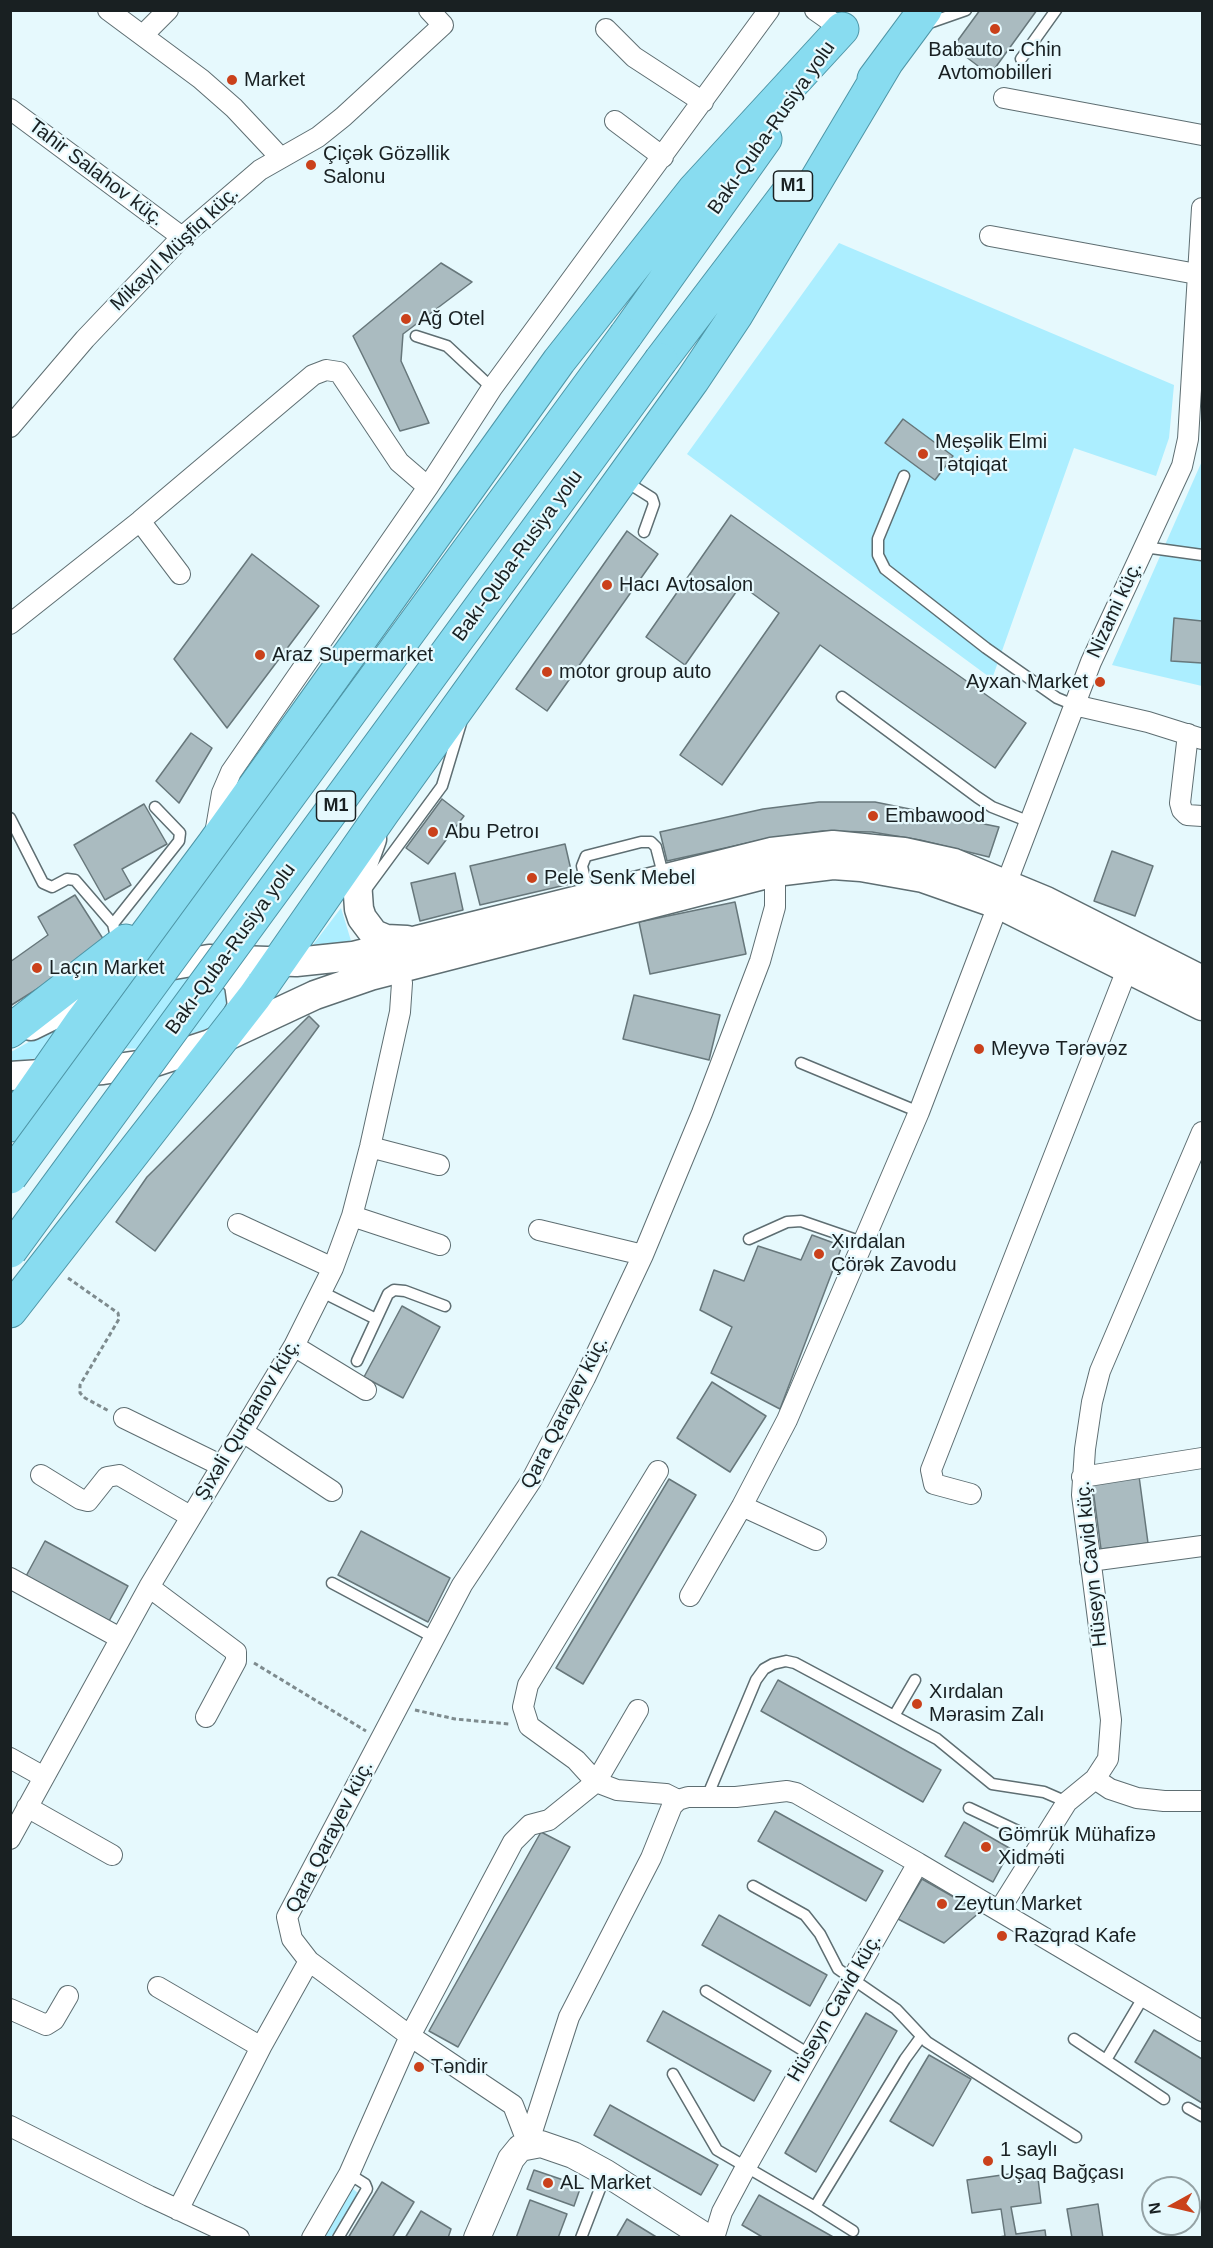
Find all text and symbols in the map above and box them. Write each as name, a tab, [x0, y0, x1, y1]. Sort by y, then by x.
marker: Babauto - Chin Avtomobilleri	[988, 22, 1002, 36]
street label: Bakı-Quba-Rusiya yolu	[703, 37, 841, 219]
place label: Babauto - Chin Avtomobilleri	[928, 38, 1062, 85]
place label: Market	[244, 68, 305, 92]
marker: Market	[225, 73, 239, 87]
street label: Tahir Salahov küç.	[24, 114, 168, 232]
place label: Çiçək Gözəllik Salonu	[323, 142, 450, 189]
marker: Çiçək Gözəllik Salonu	[304, 158, 318, 172]
road number: M1	[774, 171, 812, 201]
street label: Mikayıl Müşfiq küç.	[106, 182, 244, 316]
place label: Ağ Otel	[418, 307, 485, 331]
marker: Ağ Otel	[399, 312, 413, 326]
place label: Meşəlik Elmi Tətqiqat	[935, 430, 1047, 477]
marker: Meşəlik Elmi Tətqiqat	[916, 447, 930, 461]
street label: Bakı-Quba-Rusiya yolu	[448, 466, 588, 646]
street label: Nizami küç.	[1082, 558, 1148, 662]
place label: Hacı Avtosalon	[619, 573, 753, 597]
marker: Hacı Avtosalon	[600, 578, 614, 592]
place label: Araz Supermarket	[272, 643, 433, 667]
marker: Araz Supermarket	[253, 648, 267, 662]
place label: motor group auto	[559, 660, 711, 684]
marker: motor group auto	[540, 665, 554, 679]
place label: Ayxan Market	[966, 670, 1088, 694]
marker: Ayxan Market	[1093, 675, 1107, 689]
road number: M1	[316, 791, 356, 821]
place label: Embawood	[885, 804, 985, 828]
marker: Embawood	[866, 809, 880, 823]
place label: Abu Petroı	[445, 820, 540, 844]
marker: Abu Petroı	[426, 825, 440, 839]
street label: Bakı-Quba-Rusiya yolu	[161, 859, 301, 1039]
place label: Pele Senk Mebel	[544, 866, 695, 890]
marker: Pele Senk Mebel	[525, 871, 539, 885]
place label: Laçın Market	[49, 956, 165, 980]
marker: Laçın Market	[30, 961, 44, 975]
place label: Meyvə Tərəvəz	[991, 1037, 1128, 1061]
marker: Meyvə Tərəvəz	[972, 1042, 986, 1056]
place label: Xırdalan Çörək Zavodu	[831, 1230, 957, 1277]
marker: Xırdalan Çörək Zavodu	[812, 1247, 826, 1261]
street label: Qara Qarayev küç.	[516, 1333, 614, 1493]
street label: Şıxəli Qurbanov küç.	[190, 1335, 306, 1505]
street label: Hüseyn Cavid küç.	[1071, 1480, 1113, 1648]
place label: Xırdalan Mərasim Zalı	[929, 1680, 1045, 1727]
marker: Xırdalan Mərasim Zalı	[910, 1697, 924, 1711]
street label: Qara Qarayev küç.	[281, 1757, 379, 1917]
place label: Gömrük Mühafizə Xidməti	[998, 1823, 1156, 1870]
marker: Gömrük Mühafizə Xidməti	[979, 1840, 993, 1854]
place label: Zeytun Market	[954, 1892, 1082, 1916]
marker: Zeytun Market	[935, 1897, 949, 1911]
place label: Razqrad Kafe	[1014, 1924, 1136, 1948]
marker: Razqrad Kafe	[995, 1929, 1009, 1943]
street label: Hüseyn Cavid küç.	[783, 1930, 887, 2086]
place label: Təndir	[431, 2055, 488, 2079]
marker: Təndir	[412, 2060, 426, 2074]
place label: 1 saylı Uşaq Bağçası	[1000, 2138, 1125, 2185]
marker: 1 saylı Uşaq Bağçası	[981, 2154, 995, 2168]
place label: AL Market	[560, 2171, 651, 2195]
marker: AL Market	[541, 2176, 555, 2190]
north arrow	[1141, 2176, 1201, 2236]
text: N	[1145, 2201, 1164, 2215]

